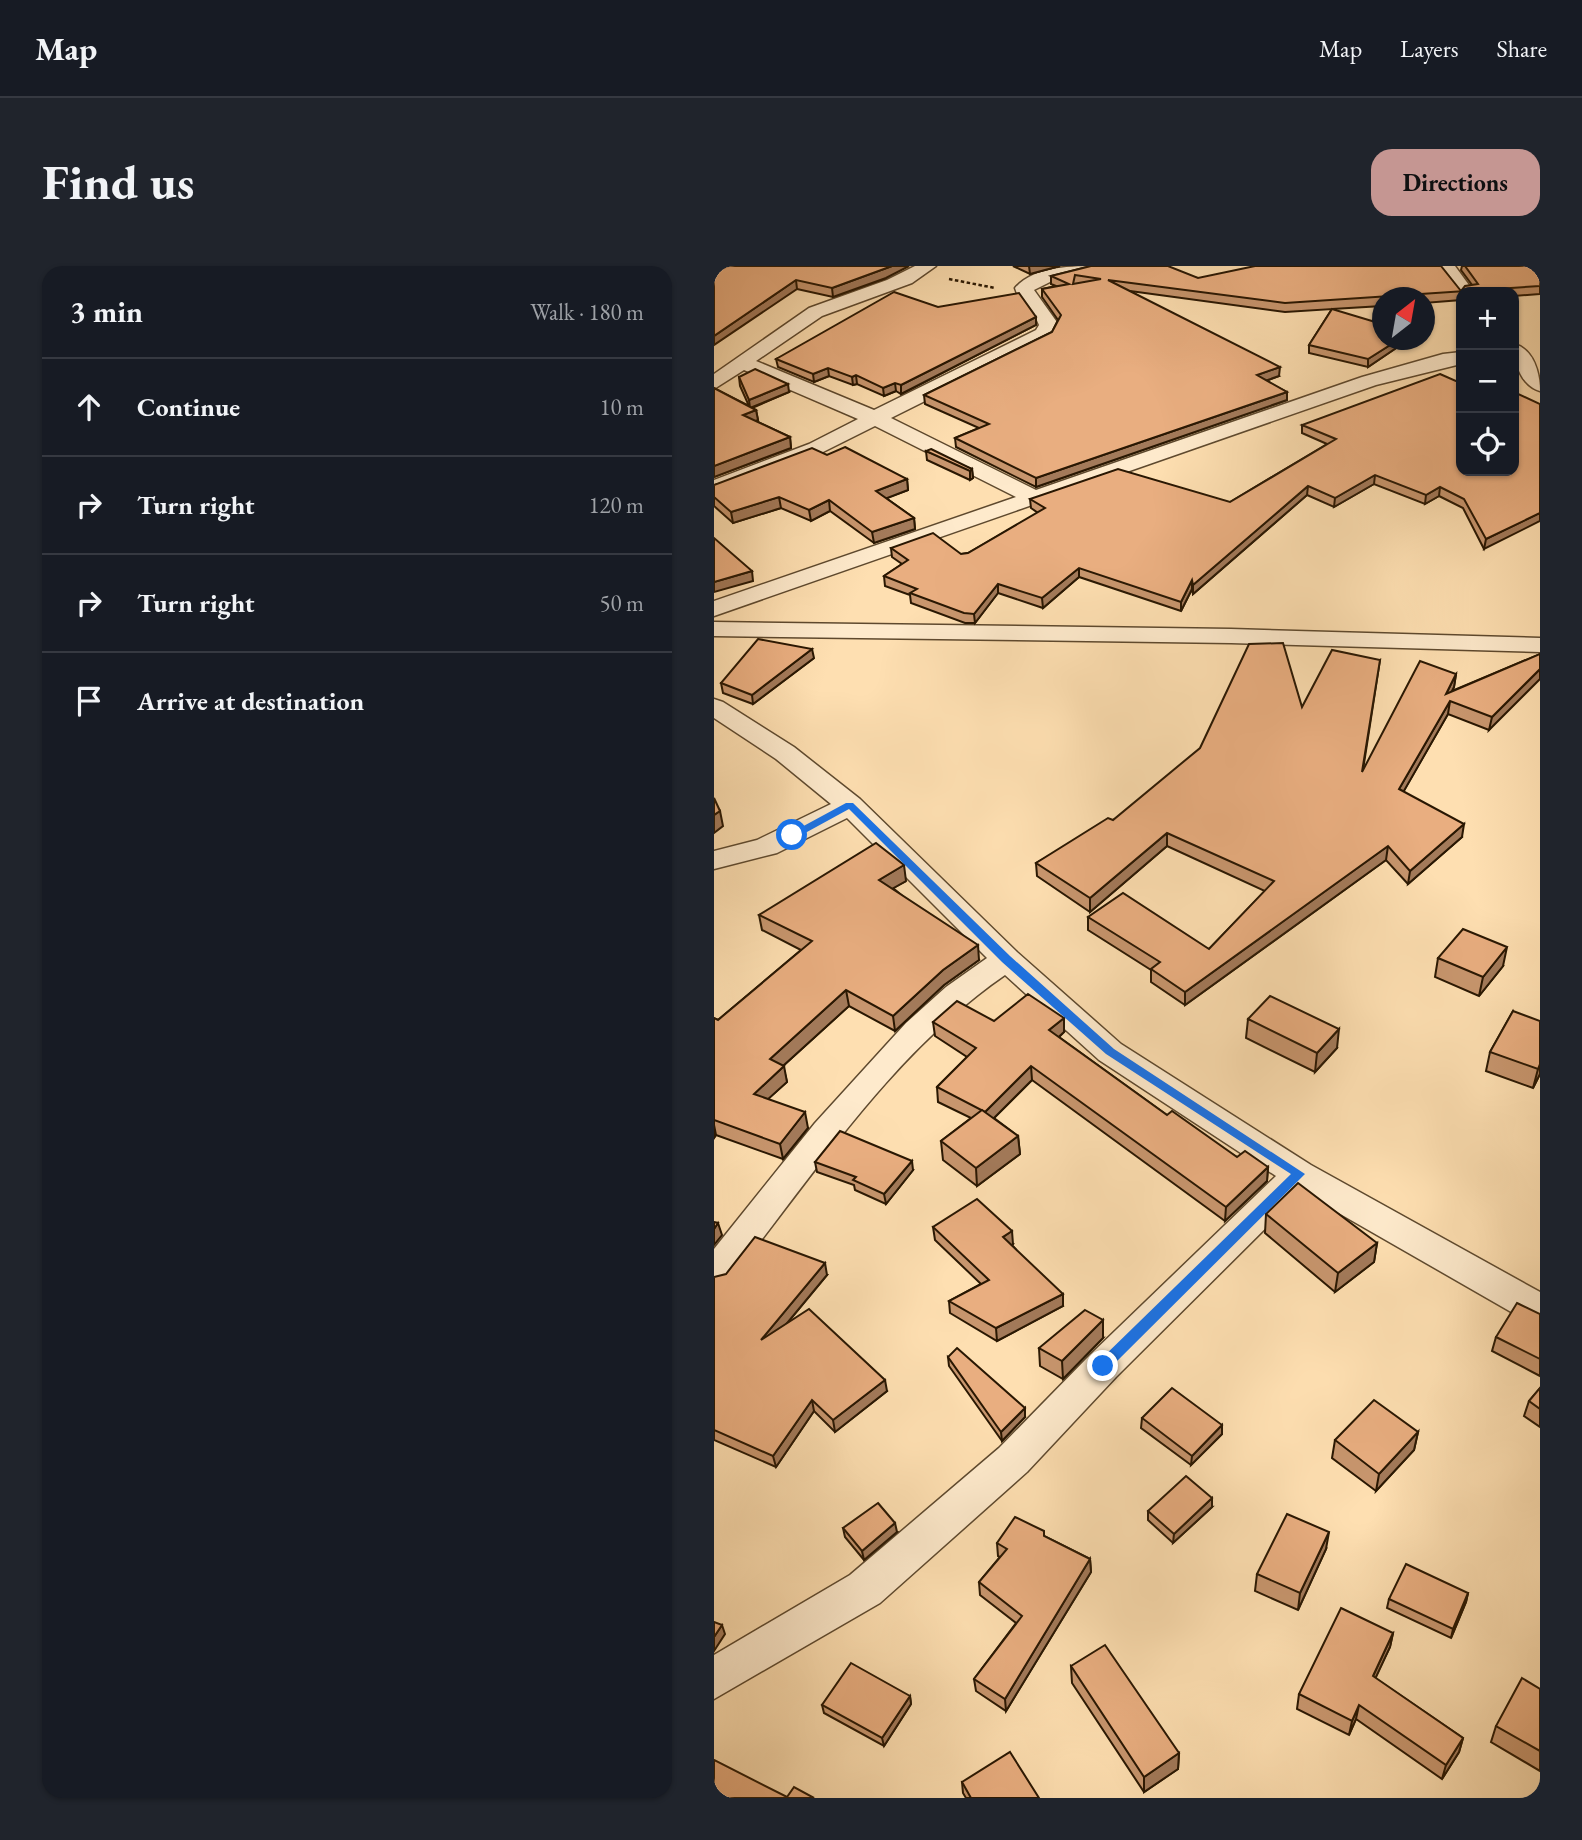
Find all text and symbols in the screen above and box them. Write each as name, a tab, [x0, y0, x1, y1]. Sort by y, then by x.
text: Map	[35, 27, 97, 70]
text: Map	[1319, 33, 1362, 64]
text: Layers	[1400, 33, 1459, 64]
text: Share	[1497, 33, 1547, 64]
button: Directions	[1371, 149, 1540, 216]
text: Find us	[42, 150, 194, 214]
north arrow	[1372, 287, 1435, 350]
map controls	[1456, 287, 1519, 476]
button: +	[1456, 287, 1519, 350]
text: 3 min	[70, 292, 143, 331]
text: Walk · 180 m	[530, 297, 644, 327]
button: −	[1456, 350, 1519, 413]
icon: ahead	[70, 388, 108, 426]
text: Continue	[137, 390, 240, 424]
text: 10 m	[599, 392, 644, 422]
button: locate	[1456, 413, 1519, 476]
icon: right	[70, 486, 108, 524]
text: Turn right	[137, 488, 255, 522]
text: 120 m	[588, 490, 644, 520]
icon: right	[70, 584, 108, 622]
text: Turn right	[137, 586, 255, 620]
text: 50 m	[599, 588, 644, 618]
icon: arrive	[70, 682, 108, 720]
text: Arrive at destination	[137, 684, 364, 718]
route start	[776, 819, 807, 850]
route end	[1087, 1350, 1118, 1381]

